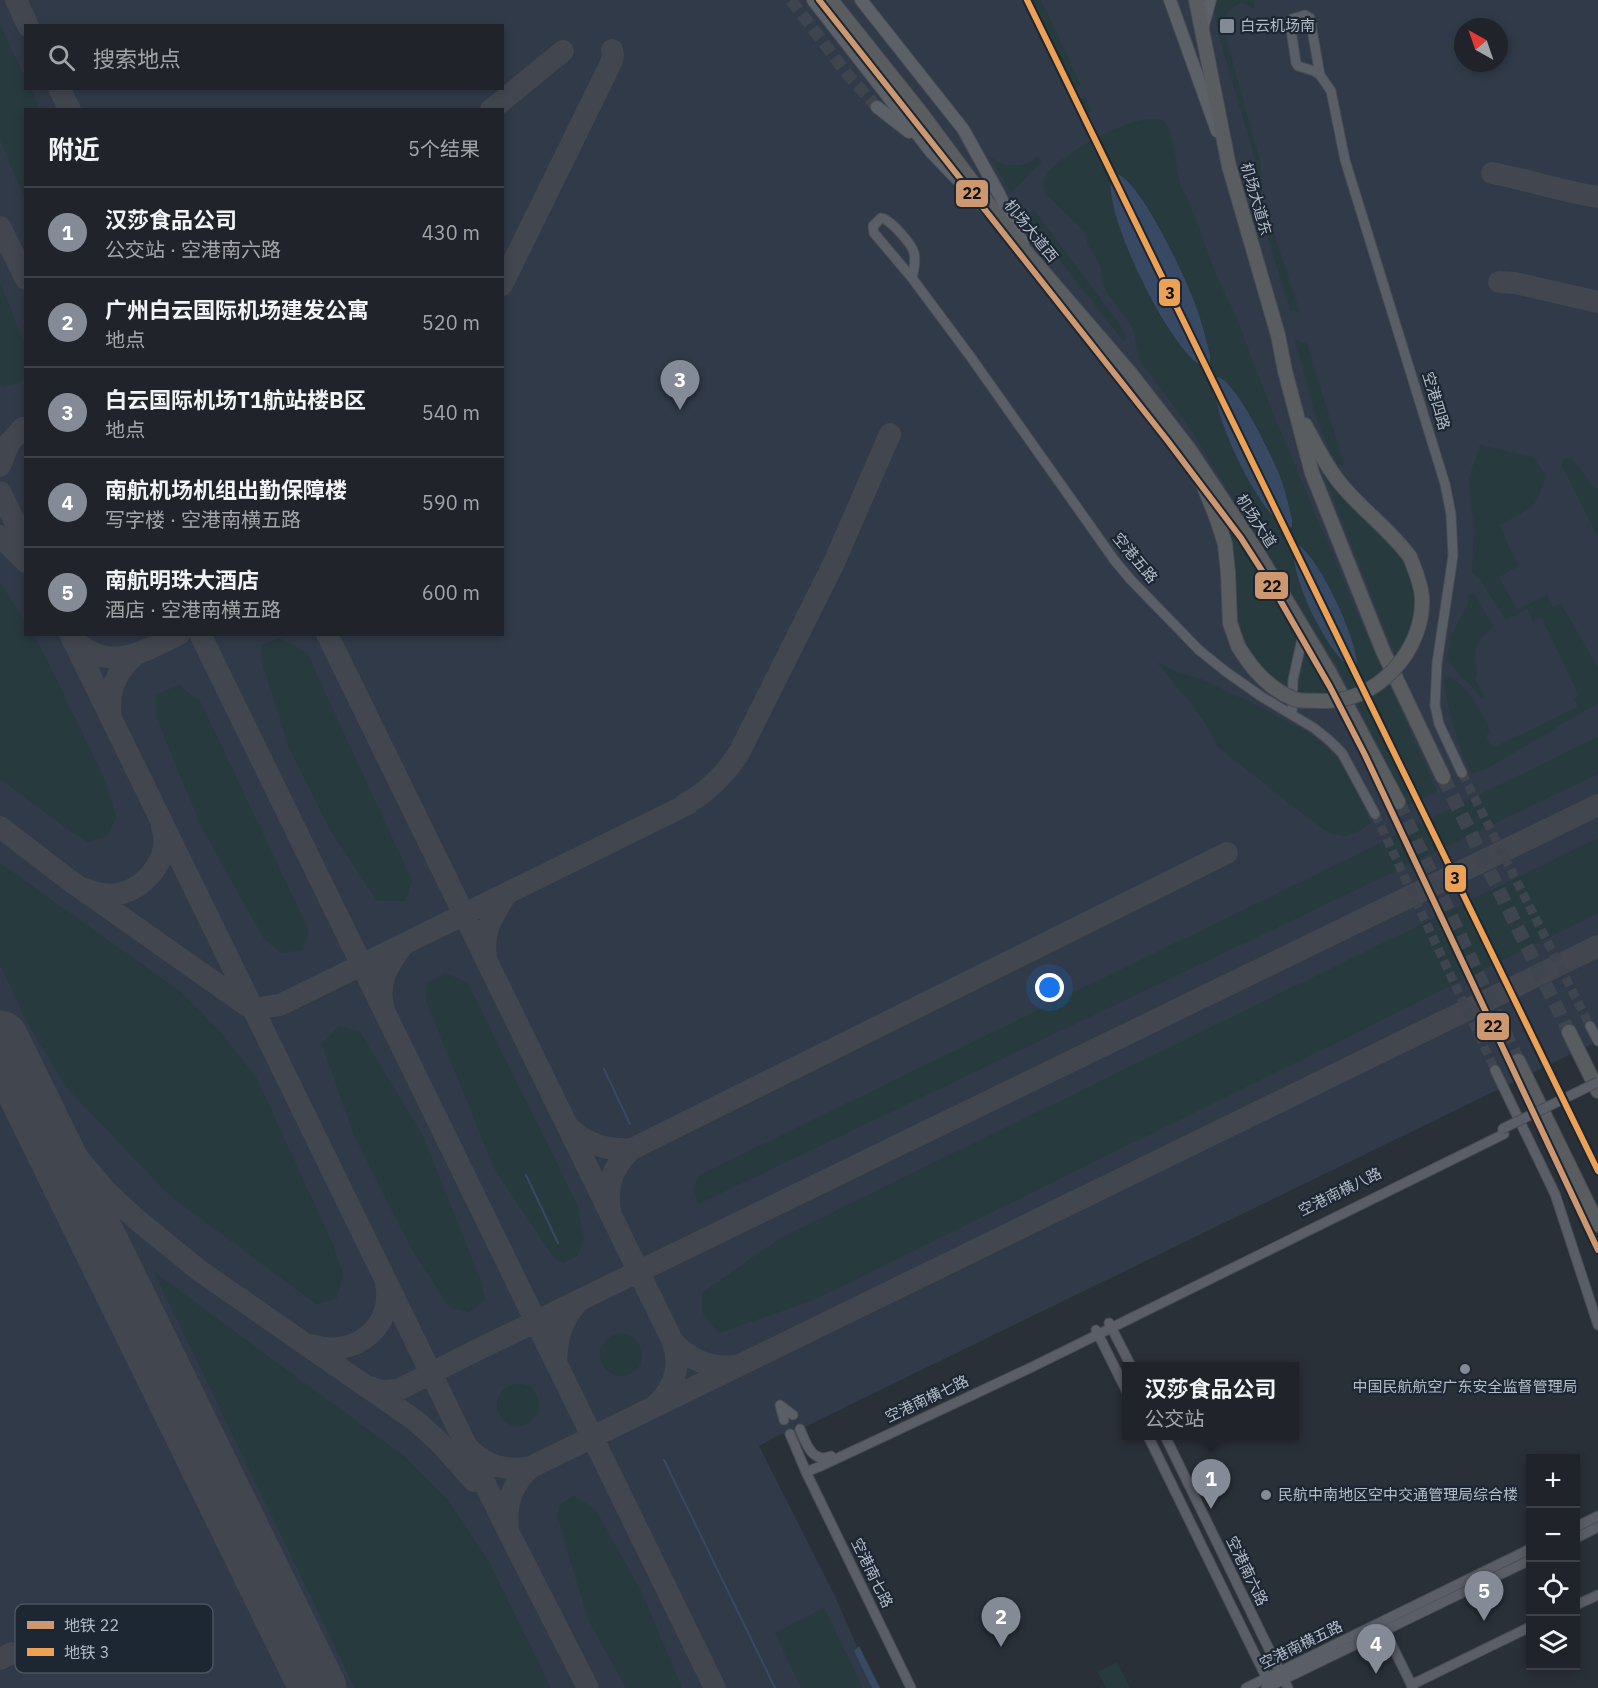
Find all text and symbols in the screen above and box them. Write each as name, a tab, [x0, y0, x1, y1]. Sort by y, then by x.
place label: 白云机场南	[1240, 16, 1315, 35]
marker: 白云机场南	[1218, 17, 1236, 35]
north arrow	[1454, 18, 1508, 72]
search box	[24, 24, 504, 90]
icon: search	[45, 41, 78, 74]
text: 搜索地点	[93, 44, 181, 73]
text: 附近	[48, 132, 100, 166]
text: 5个结果	[408, 135, 480, 162]
street label: 机场大道东	[1237, 160, 1276, 238]
line badge: 22	[955, 179, 989, 208]
text: 22	[962, 183, 982, 203]
street label: 机场大道西	[1000, 196, 1062, 266]
text: 汉莎食品公司	[105, 205, 237, 234]
text: 1	[62, 219, 74, 246]
text: 430 m	[422, 219, 480, 246]
text: 公交站 · 空港南六路	[105, 236, 281, 263]
line badge: 3	[1158, 278, 1181, 307]
text: 3	[1165, 283, 1175, 303]
text: 广州白云国际机场建发公寓	[105, 295, 369, 324]
text: 2	[62, 309, 74, 336]
text: 520 m	[422, 309, 480, 336]
text: 地点	[105, 326, 145, 353]
pin: 3	[660, 360, 700, 410]
street label: 空港四路	[1419, 369, 1454, 432]
text: 白云国际机场T1航站楼B区	[105, 385, 366, 414]
text: 3	[62, 399, 74, 426]
text: 540 m	[422, 399, 480, 426]
text: 地点	[105, 416, 145, 443]
text: 南航机场机组出勤保障楼	[105, 475, 347, 504]
text: 4	[62, 489, 74, 516]
text: 590 m	[422, 489, 480, 516]
street label: 机场大道	[1232, 490, 1281, 551]
text: 写字楼 · 空港南横五路	[105, 506, 301, 533]
street label: 空港五路	[1109, 529, 1162, 587]
text: 南航明珠大酒店	[105, 565, 259, 594]
line badge: 22	[1254, 571, 1289, 600]
text: 22	[1262, 576, 1282, 596]
text: 5	[62, 579, 74, 606]
text: 600 m	[422, 579, 480, 606]
text: 酒店 · 空港南横五路	[105, 596, 281, 623]
line badge: 3	[1444, 864, 1467, 893]
text: 3	[1450, 868, 1460, 888]
your location	[1035, 973, 1064, 1002]
line badge: 22	[1476, 1012, 1510, 1041]
text: 22	[1483, 1016, 1503, 1036]
street label: 空港南横八路	[1295, 1163, 1384, 1220]
popup	[1122, 1362, 1299, 1440]
marker: 中国民航航空广东安全监督管理局	[1458, 1362, 1472, 1376]
street label: 空港南横七路	[882, 1371, 972, 1426]
text: 汉莎食品公司	[1144, 1374, 1277, 1403]
place label: 中国民航航空广东安全监督管理局	[1352, 1377, 1578, 1396]
text: 公交站	[1144, 1405, 1204, 1432]
map controls	[1526, 1454, 1580, 1670]
button: +	[1526, 1454, 1580, 1508]
pin: 1	[1192, 1460, 1230, 1509]
place label: 民航中南地区空中交通管理局综合楼	[1278, 1485, 1518, 1504]
marker: 民航中南地区空中交通管理局综合楼	[1259, 1488, 1273, 1502]
button: −	[1526, 1508, 1580, 1562]
street label: 空港南六路	[1222, 1533, 1272, 1609]
street label: 空港南七路	[847, 1535, 897, 1611]
button: locate	[1526, 1562, 1580, 1616]
pin: 5	[1464, 1572, 1504, 1621]
pin: 2	[982, 1598, 1020, 1647]
legend	[15, 1604, 213, 1673]
text: 地铁 22	[64, 1615, 119, 1635]
street label: 空港南横五路	[1256, 1616, 1345, 1673]
button: layers	[1526, 1616, 1580, 1670]
pin: 4	[1356, 1624, 1396, 1674]
text: 地铁 3	[64, 1642, 109, 1662]

